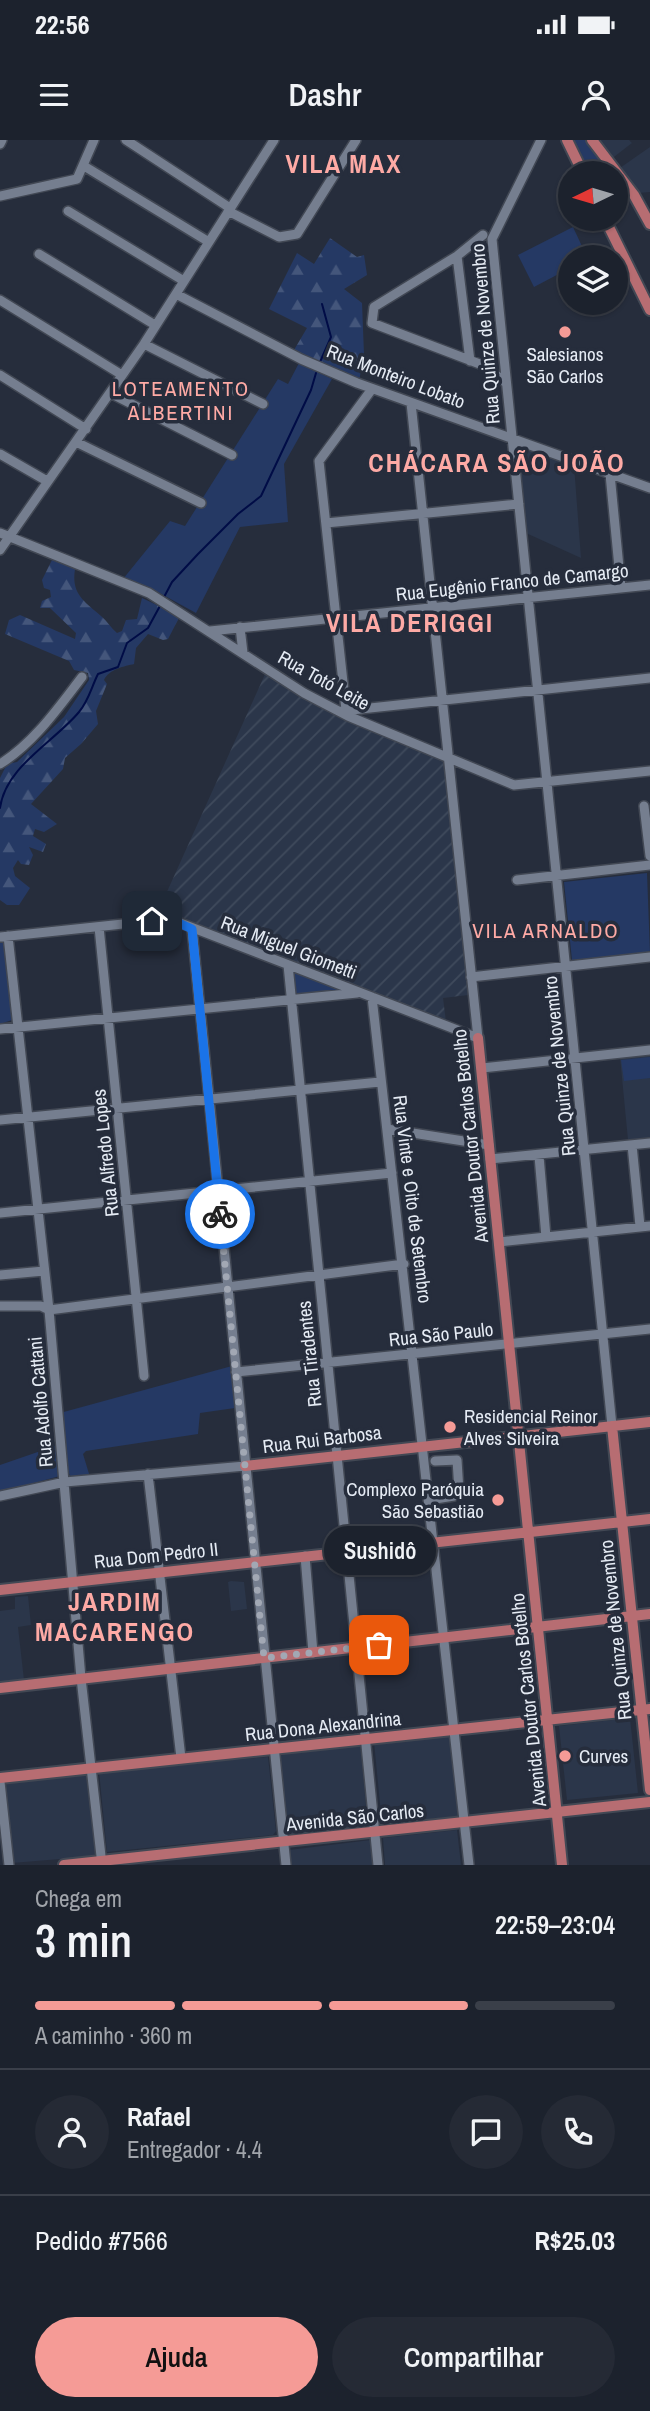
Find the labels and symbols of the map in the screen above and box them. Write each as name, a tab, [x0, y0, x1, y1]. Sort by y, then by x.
district label: VILA MAX	[285, 146, 403, 181]
north arrow	[558, 161, 628, 231]
street label: Rua Quinze de Novembro	[464, 243, 506, 425]
marker: Salesianos São Carlos	[557, 324, 573, 340]
street label: Rua Monteiro Lobato	[323, 338, 469, 414]
place label: Salesianos São Carlos	[526, 341, 604, 389]
district label: LOTEAMENTO ALBERTINI	[112, 374, 250, 427]
district label: CHÁCARA SÃO JOÃO	[368, 445, 626, 480]
street label: Rua Eugênio Franco de Camargo	[394, 557, 630, 607]
district label: VILA DERIGGI	[326, 605, 494, 640]
street label: Rua Totó Leite	[273, 644, 375, 716]
pin	[122, 891, 182, 951]
street label: Rua Miguel Giometti	[217, 909, 361, 985]
district label: VILA ARNALDO	[472, 916, 620, 945]
street label: Rua Quinze de Novembro	[537, 975, 581, 1157]
street label: Avenida Doutor Carlos Botelho	[446, 1028, 494, 1245]
street label: Rua Alfredo Lopes	[85, 1088, 125, 1218]
street label: Rua Vinte e Oito de Setembro	[387, 1094, 439, 1304]
courier	[185, 1179, 255, 1249]
street label: Rua Tiradentes	[290, 1299, 328, 1408]
street label: Rua São Paulo	[388, 1316, 494, 1352]
street label: Rua Adolfo Cattani	[21, 1336, 59, 1468]
place label: Residencial Reinor Alves Silveira	[463, 1403, 598, 1451]
street label: Rua Rui Barbosa	[261, 1419, 383, 1459]
marker: Residencial Reinor Alves Silveira	[442, 1419, 458, 1435]
place label: Complexo Paróquia São Sebastião	[346, 1476, 484, 1524]
marker: Complexo Paróquia São Sebastião	[490, 1492, 506, 1508]
callout: Sushidô	[323, 1526, 435, 1575]
street label: Rua Dom Pedro II	[93, 1536, 219, 1574]
street label: Rua Quinze de Novembro	[593, 1539, 637, 1721]
district label: JARDIM MACARENGO	[35, 1584, 195, 1649]
street label: Avenida Doutor Carlos Botelho	[504, 1592, 552, 1809]
pin	[349, 1615, 409, 1675]
street label: Rua Dona Alexandrina	[244, 1705, 403, 1747]
place label: Curves	[579, 1743, 629, 1769]
marker: Curves	[557, 1748, 573, 1764]
street label: Avenida São Carlos	[284, 1797, 425, 1837]

